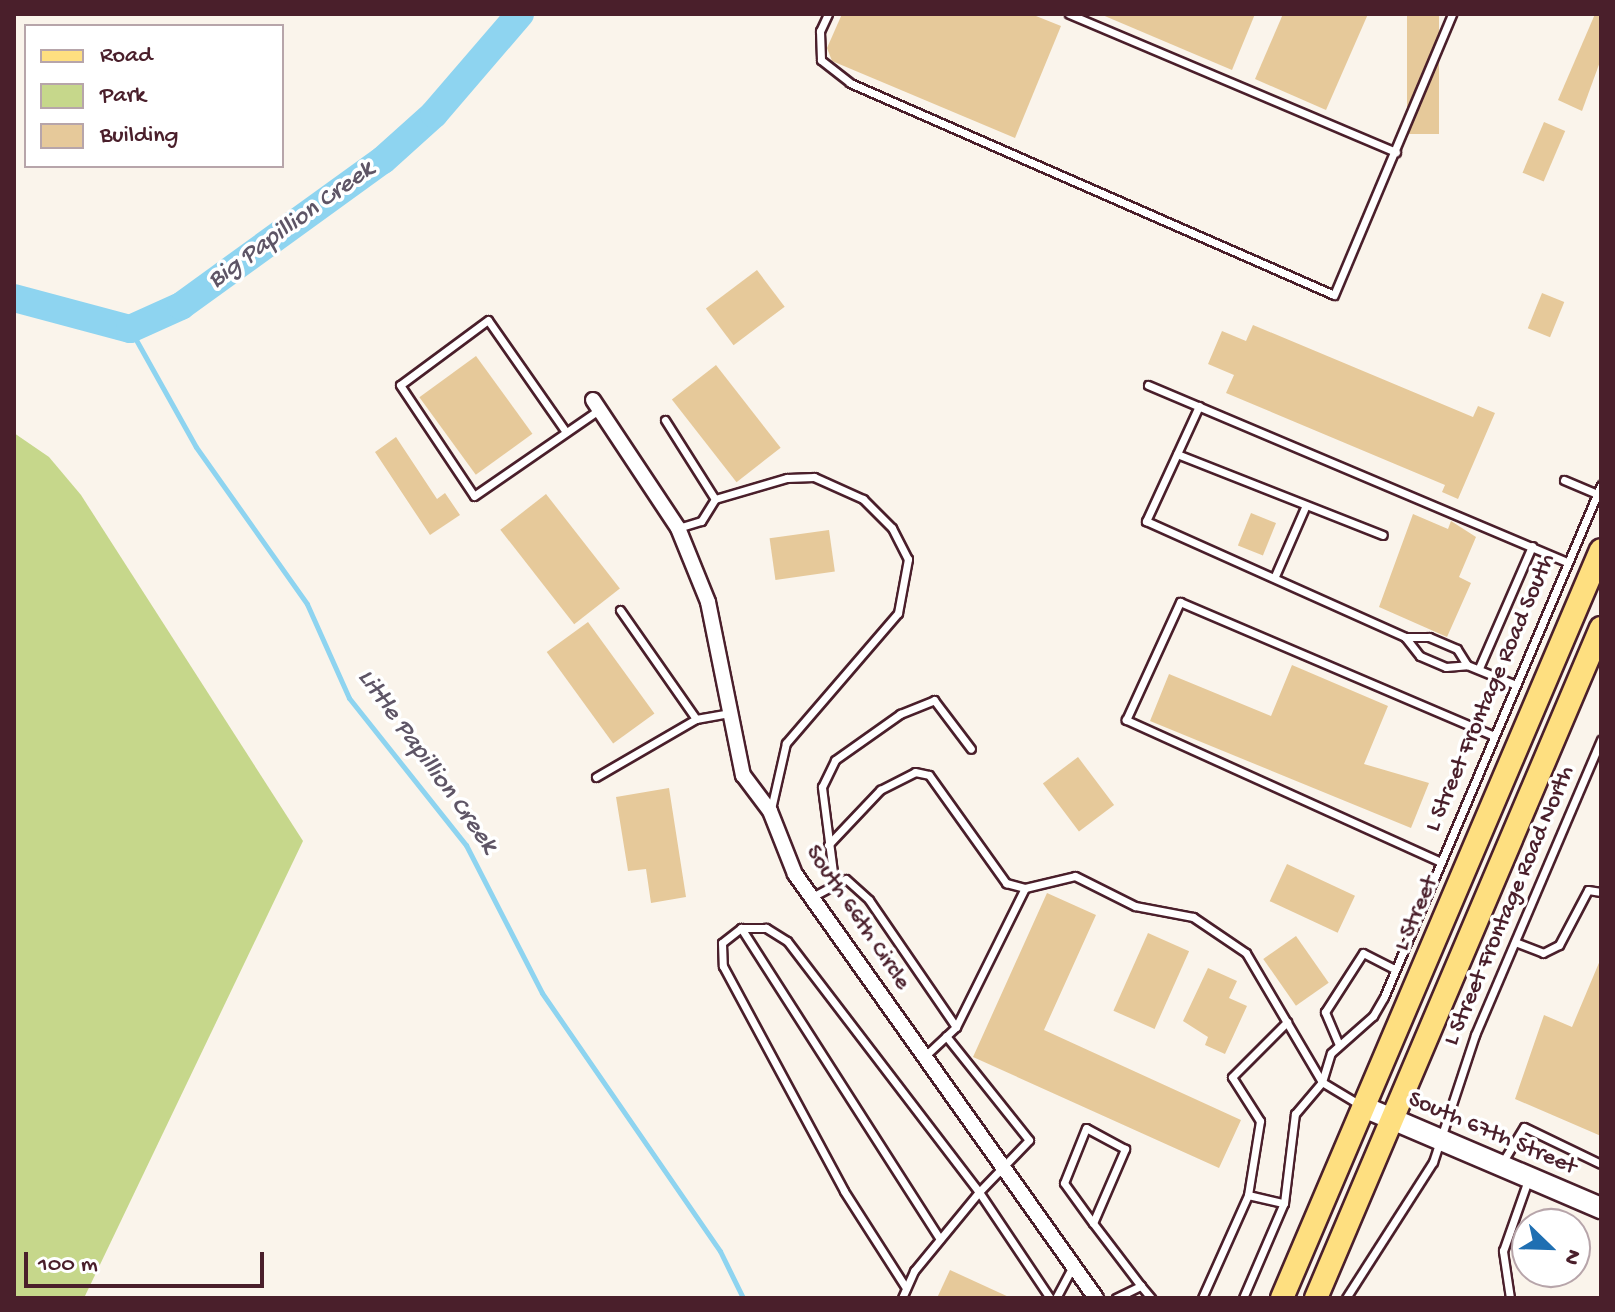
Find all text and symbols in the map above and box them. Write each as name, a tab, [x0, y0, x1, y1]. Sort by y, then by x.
legend	[24, 24, 284, 168]
text: Road	[100, 42, 152, 71]
text: Park	[100, 82, 146, 111]
text: Building	[100, 122, 178, 151]
water label: Big Papillion Creek	[203, 155, 381, 297]
street label: L Street Frontage Road South	[1419, 550, 1563, 836]
water label: Little Papillion Creek	[349, 664, 503, 860]
street label: L Street Frontage Road North	[1438, 762, 1582, 1050]
street label: South 66th Circle	[798, 840, 916, 996]
street label: L Street	[1388, 872, 1446, 956]
street label: South 67th Street	[1403, 1086, 1581, 1182]
north arrow	[1511, 1208, 1591, 1288]
scale bar	[28, 1236, 268, 1286]
text: N	[1556, 1245, 1586, 1268]
text: 100 m	[38, 1251, 98, 1280]

